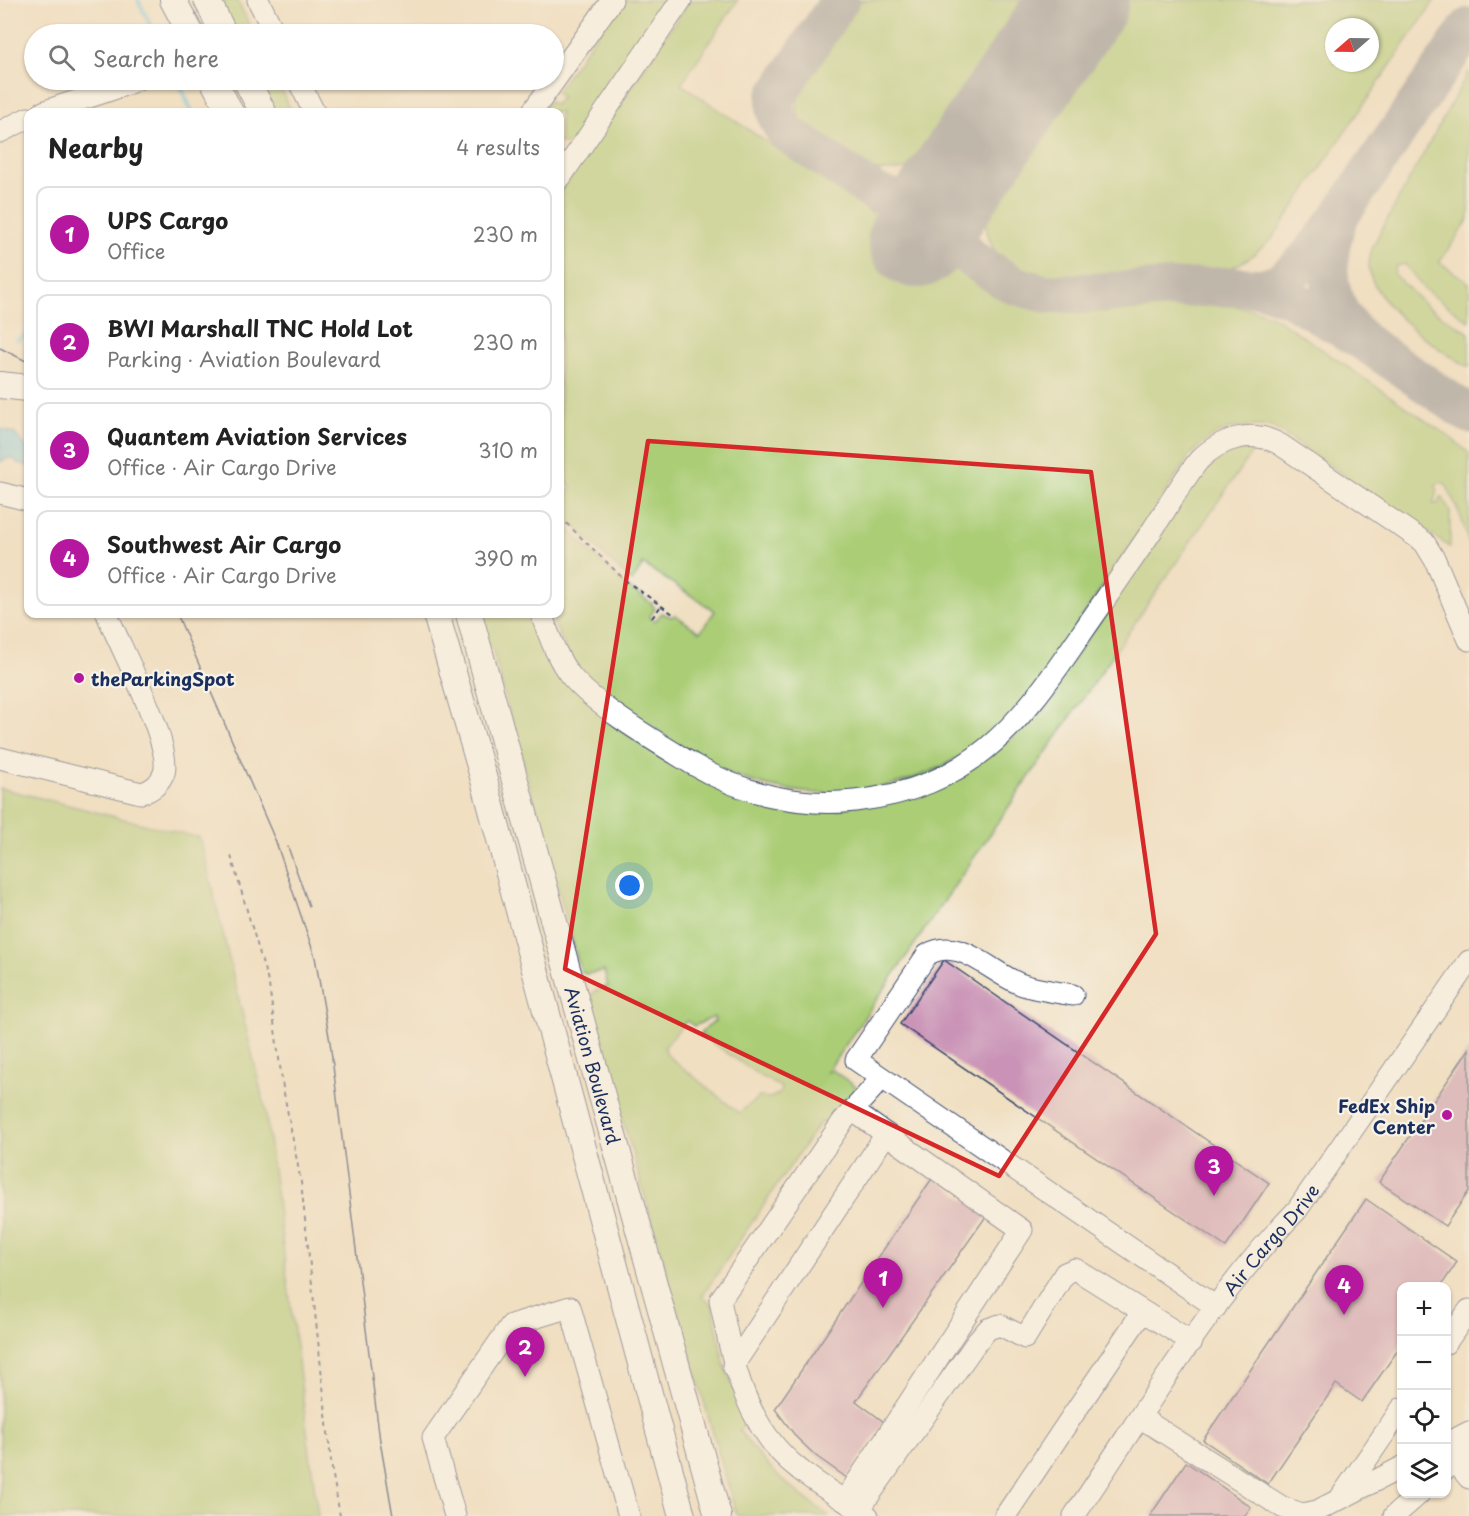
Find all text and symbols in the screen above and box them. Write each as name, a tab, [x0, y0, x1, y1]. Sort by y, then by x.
north arrow	[1325, 18, 1379, 72]
search box	[24, 24, 564, 90]
icon: search	[45, 41, 78, 74]
text: Search here	[93, 41, 219, 74]
text: Nearby	[48, 128, 143, 167]
text: 4 results	[456, 132, 540, 162]
text: UPS Cargo	[107, 203, 228, 236]
text: 1	[65, 219, 74, 249]
text: 230 m	[473, 219, 538, 249]
text: Office	[107, 236, 165, 266]
text: BWI Marshall TNC Hold Lot	[107, 311, 413, 344]
text: 2	[62, 327, 77, 357]
text: 230 m	[473, 327, 538, 357]
text: Parking · Aviation Boulevard	[107, 344, 381, 374]
text: Quantem Aviation Services	[107, 419, 407, 452]
text: 3	[63, 435, 76, 465]
text: 310 m	[478, 435, 538, 465]
text: Office · Air Cargo Drive	[107, 452, 337, 482]
text: Southwest Air Cargo	[107, 527, 341, 560]
text: 4	[63, 543, 76, 573]
text: 390 m	[474, 543, 538, 573]
text: Office · Air Cargo Drive	[107, 560, 337, 590]
place label: theParkingSpot	[91, 665, 235, 692]
marker: theParkingSpot	[72, 671, 86, 685]
your location	[615, 871, 644, 900]
street label: Aviation Boulevard	[559, 983, 628, 1147]
place label: FedEx Ship Center	[1338, 1092, 1436, 1140]
marker: FedEx Ship Center	[1440, 1108, 1454, 1122]
pin: 3	[1194, 1146, 1234, 1196]
street label: Air Cargo Drive	[1216, 1178, 1325, 1300]
pin: 1	[864, 1258, 902, 1308]
pin: 4	[1324, 1266, 1364, 1315]
map controls	[1397, 1282, 1451, 1498]
button: +	[1397, 1282, 1451, 1336]
pin: 2	[506, 1328, 544, 1377]
button: −	[1397, 1336, 1451, 1390]
button: locate	[1397, 1390, 1451, 1444]
button: layers	[1397, 1444, 1451, 1498]

